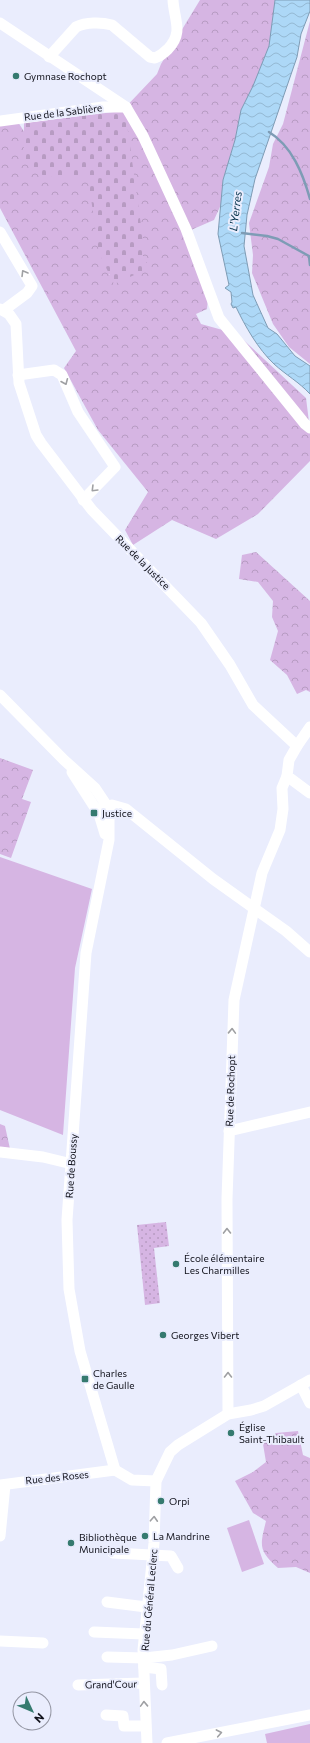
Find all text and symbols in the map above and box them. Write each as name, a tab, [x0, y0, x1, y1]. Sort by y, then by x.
place label: Gymnase Rochopt	[24, 70, 107, 82]
marker: Gymnase Rochopt	[11, 71, 21, 81]
street label: Rue de la Sablière	[23, 101, 103, 123]
water label: L'Yerres	[226, 190, 244, 232]
one-way arrow	[21, 270, 29, 277]
one-way arrow	[60, 378, 68, 385]
one-way arrow	[91, 484, 99, 492]
street label: Rue de la Justice	[113, 532, 173, 592]
place label: Justice	[102, 807, 132, 819]
marker: Justice	[89, 808, 99, 818]
one-way arrow	[228, 1028, 237, 1034]
street label: Rue de Rochopt	[223, 1055, 237, 1127]
street label: Rue de Boussy	[63, 1133, 79, 1199]
one-way arrow	[223, 1228, 231, 1234]
place label: École élémentaire Les Charmilles	[184, 1252, 264, 1276]
marker: École élémentaire Les Charmilles	[171, 1259, 181, 1269]
place label: Georges Vibert	[171, 1329, 239, 1341]
marker: Georges Vibert	[158, 1330, 168, 1340]
place label: Charles de Gaulle	[93, 1367, 134, 1391]
one-way arrow	[224, 1372, 232, 1378]
marker: Charles de Gaulle	[80, 1374, 90, 1384]
place label: Église Saint-Thibault	[239, 1421, 304, 1445]
marker: Église Saint-Thibault	[226, 1428, 236, 1438]
street label: Rue des Roses	[25, 1468, 90, 1486]
place label: Orpi	[169, 1495, 190, 1507]
marker: Orpi	[156, 1496, 166, 1506]
one-way arrow	[150, 1516, 159, 1522]
place label: La Mandrine	[153, 1530, 210, 1542]
place label: Bibliothèque Municipale	[79, 1531, 137, 1555]
marker: La Mandrine	[140, 1531, 150, 1541]
marker: Bibliothèque Municipale	[66, 1538, 76, 1548]
street label: Rue du Général Leclerc	[139, 1548, 159, 1652]
street label: Grand'Cour	[85, 1678, 137, 1690]
north arrow	[12, 1691, 52, 1731]
one-way arrow	[140, 1701, 148, 1707]
text: N	[32, 1711, 47, 1726]
one-way arrow	[216, 1729, 222, 1738]

